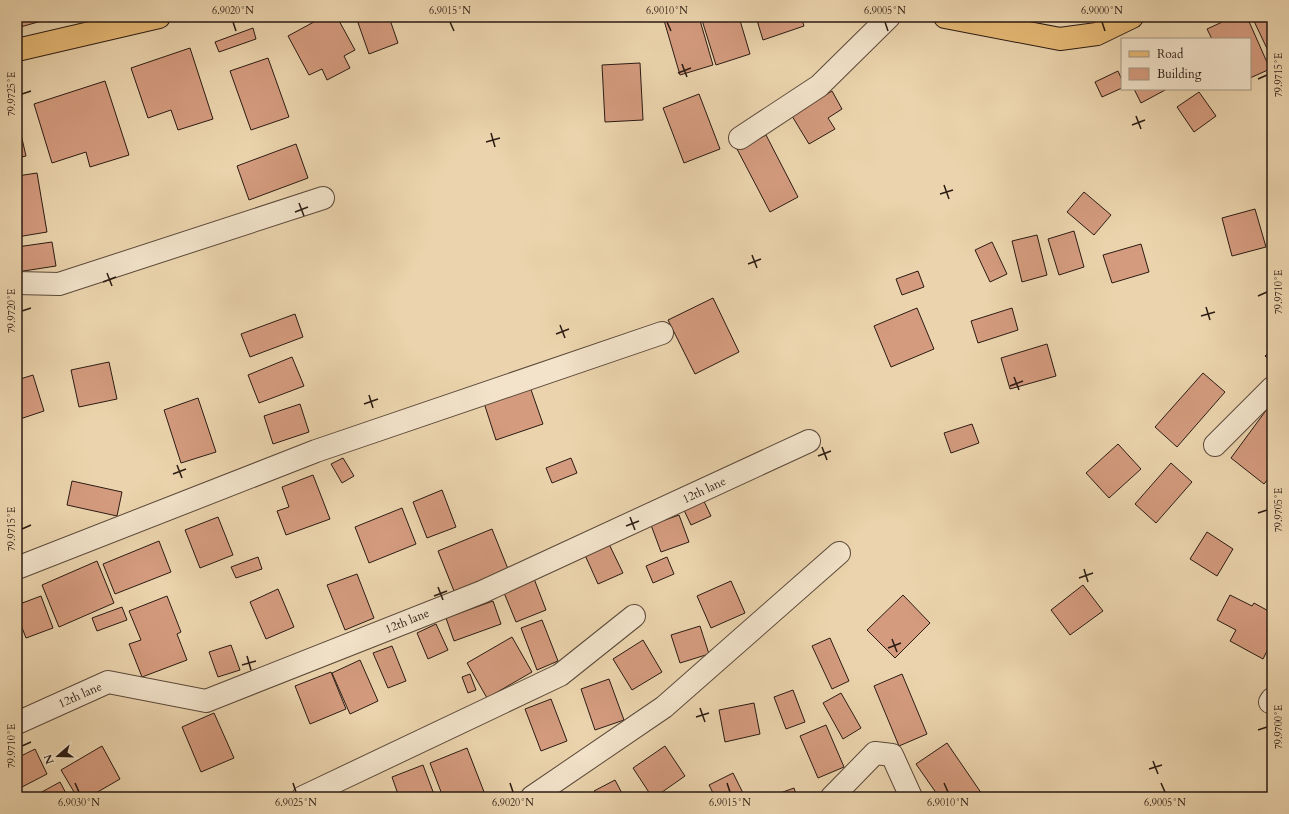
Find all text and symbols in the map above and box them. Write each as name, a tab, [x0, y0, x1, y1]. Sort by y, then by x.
text: 6.9020°N	[212, 4, 254, 18]
text: 6.9015°N	[429, 4, 471, 18]
text: 6.9010°N	[646, 4, 688, 18]
text: 6.9005°N	[864, 4, 906, 18]
text: 6.9000°N	[1081, 4, 1123, 18]
legend	[1121, 38, 1251, 90]
text: Road	[1157, 46, 1184, 62]
text: 79.9715°E	[1272, 53, 1286, 97]
text: Building	[1157, 66, 1202, 82]
text: 79.9725°E	[5, 72, 19, 116]
text: 79.9710°E	[1272, 270, 1286, 314]
text: 79.9720°E	[5, 289, 19, 333]
street label: 12th lane	[680, 473, 728, 507]
text: 79.9705°E	[1272, 488, 1286, 532]
text: 79.9715°E	[5, 507, 19, 551]
street label: 12th lane	[382, 605, 432, 637]
street label: 12th lane	[56, 678, 104, 712]
text: 79.9700°E	[1272, 705, 1286, 749]
text: 79.9710°E	[5, 724, 19, 768]
north arrow	[38, 736, 78, 776]
text: N	[40, 752, 58, 766]
text: 6.9030°N	[58, 796, 100, 810]
text: 6.9025°N	[275, 796, 317, 810]
text: 6.9020°N	[492, 796, 534, 810]
text: 6.9015°N	[709, 796, 751, 810]
text: 6.9010°N	[927, 796, 969, 810]
text: 6.9005°N	[1144, 796, 1186, 810]

